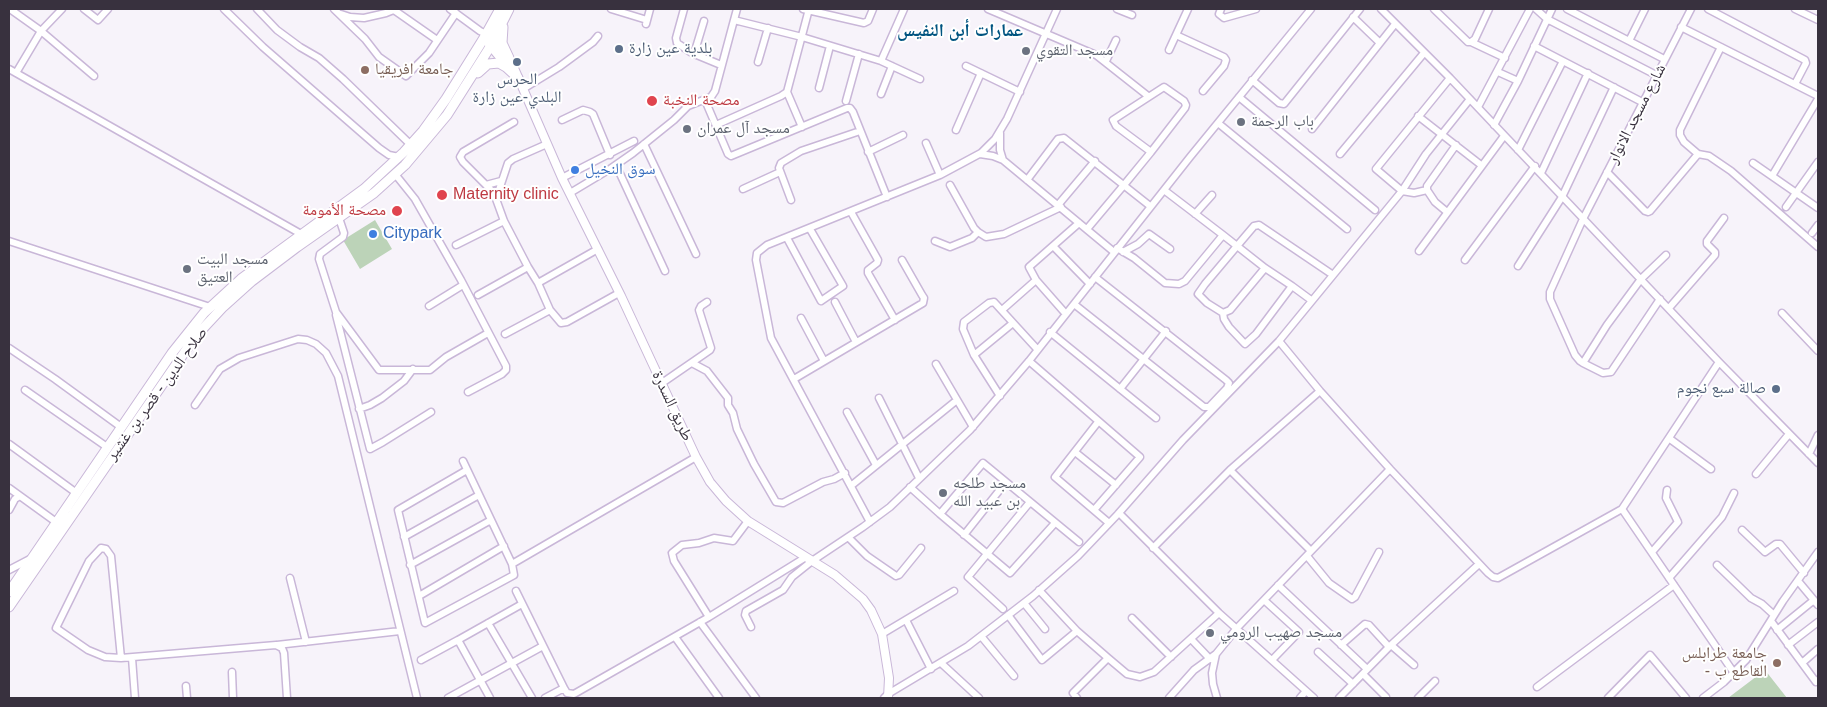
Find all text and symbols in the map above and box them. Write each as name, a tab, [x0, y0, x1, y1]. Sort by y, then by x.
district label: عمارات أبن النفيس	[897, 20, 1023, 42]
place label: بلدية عين زارة	[629, 39, 712, 59]
place label: مسجد التقوي	[1036, 41, 1113, 61]
marker: بلدية عين زارة	[613, 43, 625, 55]
marker: مسجد التقوي	[1020, 45, 1032, 57]
marker: الحرس البلدي-عين زارة	[511, 56, 523, 68]
place label: جامعة افريقيا	[375, 60, 453, 80]
street label: شارع مسجد الانوار	[1604, 61, 1670, 167]
marker: جامعة افريقيا	[359, 64, 371, 76]
place label: الحرس البلدي-عين زارة	[473, 70, 561, 108]
place label: مصحة النخبة	[663, 91, 740, 111]
marker: مصحة النخبة	[645, 94, 659, 108]
place label: باب الرحمة	[1251, 112, 1314, 132]
marker: باب الرحمة	[1235, 116, 1247, 128]
place label: مسجد آل عمران	[697, 119, 790, 139]
marker: مسجد آل عمران	[681, 123, 693, 135]
place label: سوق النخيل	[585, 160, 656, 180]
marker: سوق النخيل	[569, 164, 581, 176]
place label: Maternity clinic	[453, 185, 559, 205]
marker: Maternity clinic	[435, 188, 449, 202]
place label: مصحة الأمومة	[303, 201, 386, 221]
marker: مصحة الأمومة	[390, 204, 404, 218]
place label: Citypark	[383, 224, 442, 244]
marker: Citypark	[367, 228, 379, 240]
place label: مسجد البيت العتيق	[197, 250, 268, 288]
marker: مسجد البيت العتيق	[181, 263, 193, 275]
street label: صلاح الدين - قصر بن غشير	[102, 324, 212, 464]
street label: طريق السدرة	[647, 368, 697, 444]
place label: صالة سبع نجوم	[1677, 379, 1766, 399]
marker: صالة سبع نجوم	[1770, 383, 1782, 395]
place label: مسجد طلحه بن عبيد الله	[953, 474, 1026, 512]
marker: مسجد طلحه بن عبيد الله	[937, 487, 949, 499]
place label: مسجد صهيب الرومي	[1220, 623, 1342, 643]
marker: مسجد صهيب الرومي	[1204, 627, 1216, 639]
place label: جامعة طرابلس - القاطع ب	[1682, 644, 1767, 682]
marker: جامعة طرابلس - القاطع ب	[1771, 657, 1783, 669]

